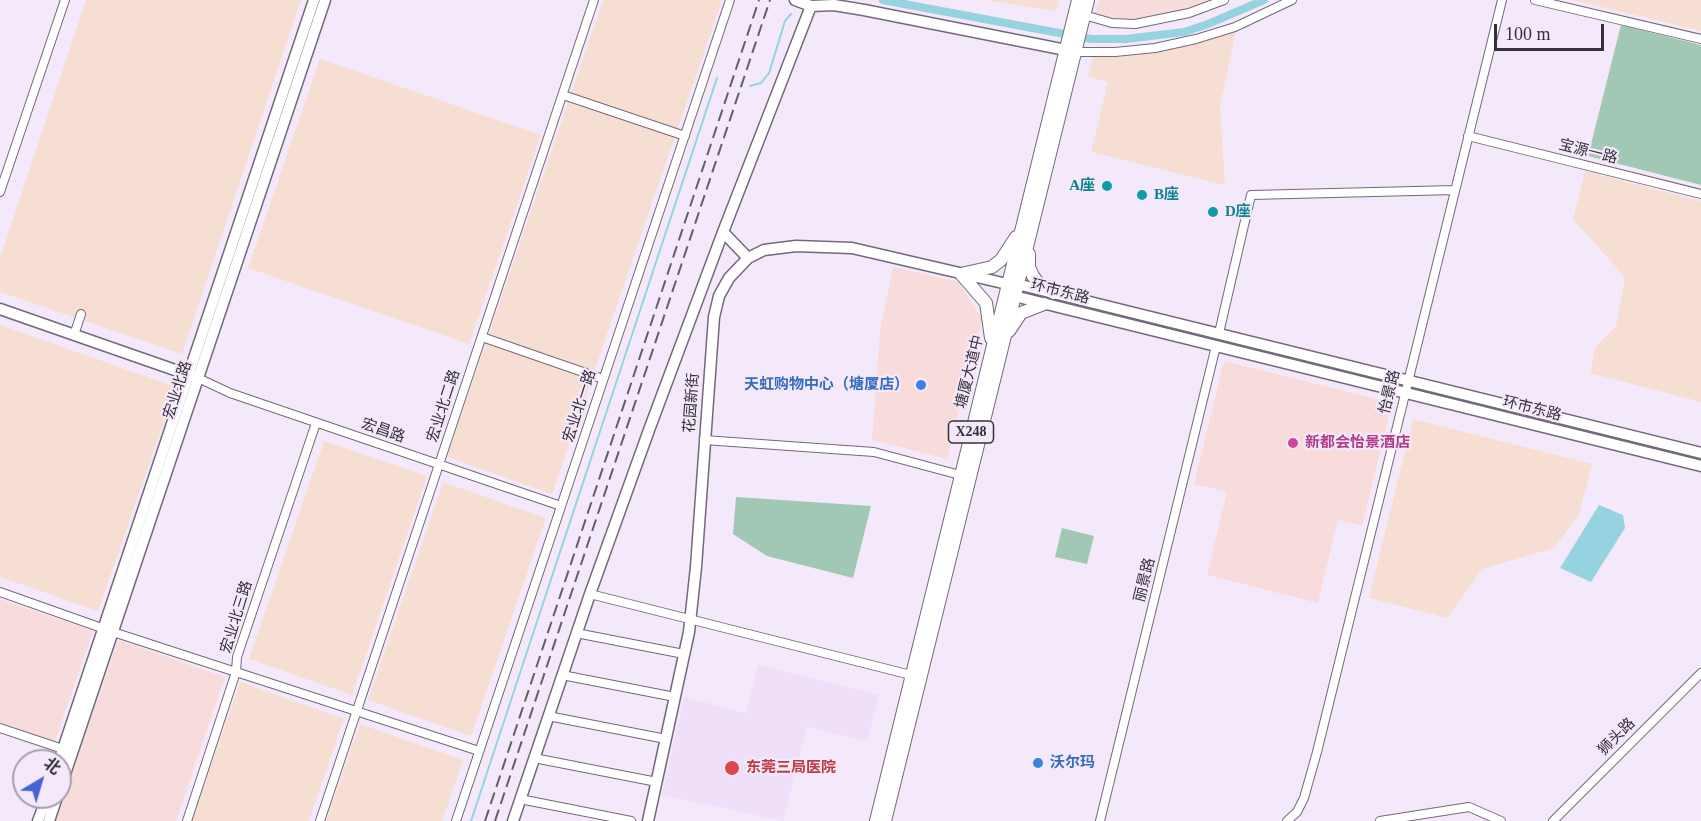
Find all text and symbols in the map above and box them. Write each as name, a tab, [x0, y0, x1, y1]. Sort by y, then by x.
scale bar	[1497, 12, 1606, 50]
text: 100 m	[1505, 24, 1551, 44]
street label: 宝源一路	[1557, 136, 1619, 168]
place label: A座	[1069, 177, 1095, 195]
marker: A座	[1100, 179, 1114, 193]
place label: B座	[1154, 186, 1179, 204]
marker: B座	[1135, 188, 1149, 202]
place label: D座	[1225, 203, 1251, 221]
marker: D座	[1206, 205, 1220, 219]
street label: 环市东路	[1029, 276, 1091, 308]
street label: 塘厦大道中	[952, 333, 988, 411]
street label: 宏业北路	[160, 359, 196, 421]
street label: 宏业北二路	[424, 368, 464, 444]
street label: 宏业北一路	[560, 368, 600, 444]
street label: 怡景路	[1376, 368, 1404, 416]
street label: 花园新街	[681, 372, 703, 434]
place label: 天虹购物中心（塘厦店）	[744, 376, 909, 394]
marker: 天虹购物中心（塘厦店）	[914, 378, 928, 392]
street label: 环市东路	[1501, 393, 1563, 425]
street label: 宏昌路	[359, 415, 407, 447]
road number: X248	[948, 421, 994, 443]
place label: 新都会怡景酒店	[1305, 434, 1410, 452]
marker: 新都会怡景酒店	[1286, 436, 1300, 450]
street label: 丽景路	[1131, 556, 1159, 604]
street label: 宏业北三路	[217, 579, 257, 655]
street label: 狮头路	[1595, 715, 1639, 759]
north arrow	[12, 749, 72, 809]
text: 北	[41, 754, 64, 778]
place label: 沃尔玛	[1050, 754, 1095, 772]
marker: 沃尔玛	[1031, 756, 1045, 770]
marker: 东莞三局医院	[723, 759, 741, 777]
place label: 东莞三局医院	[746, 759, 836, 777]

